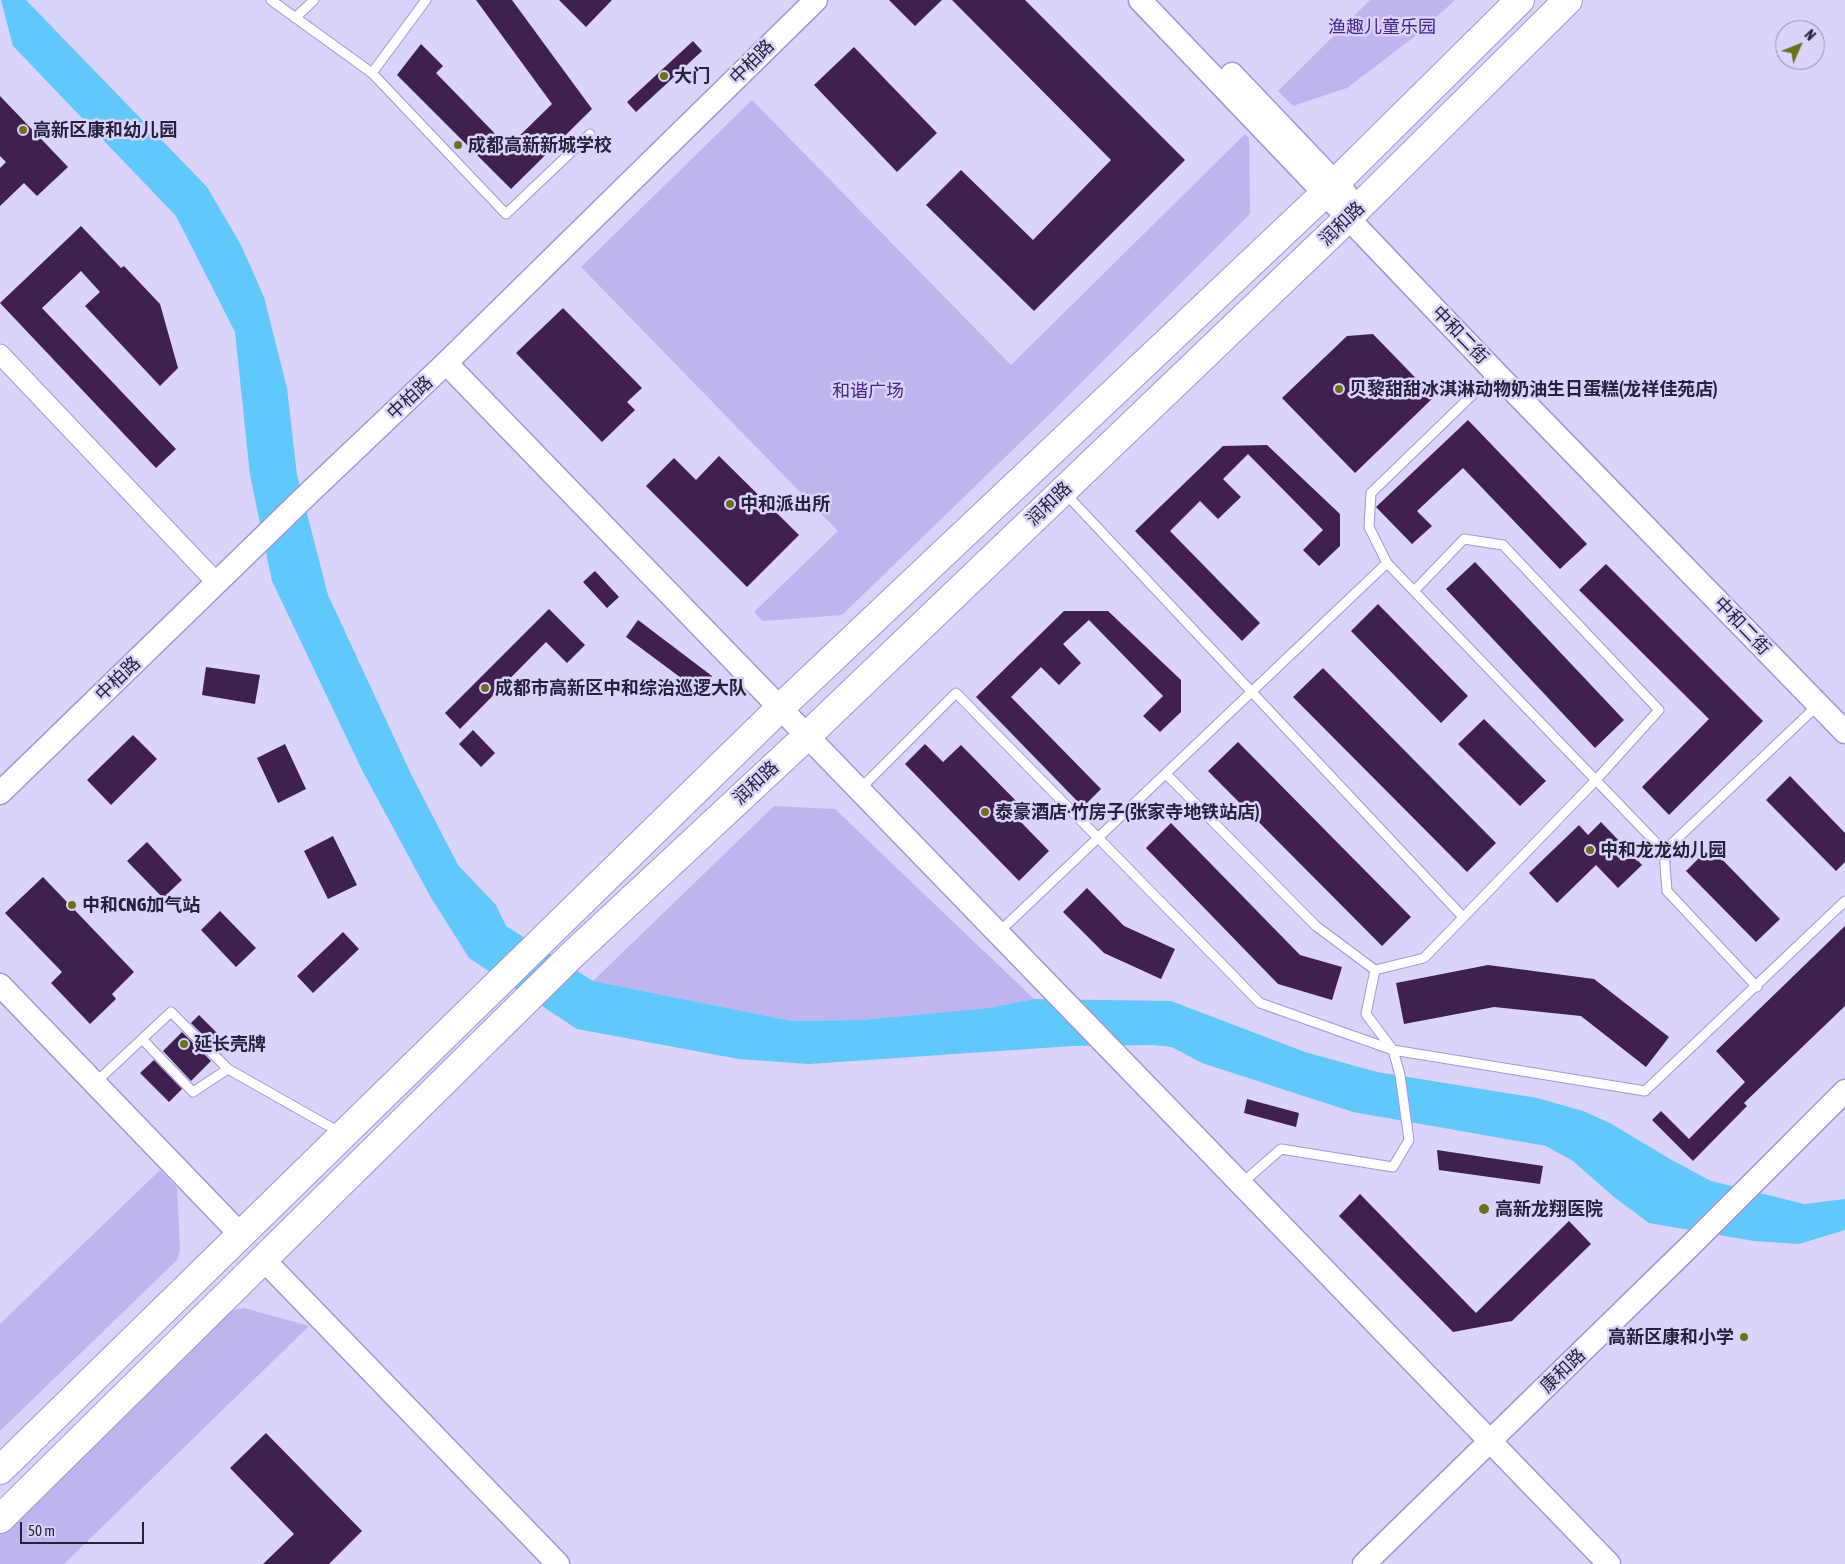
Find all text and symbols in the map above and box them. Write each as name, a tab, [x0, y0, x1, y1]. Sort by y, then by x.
park label: 渔趣儿童乐园	[1328, 16, 1436, 38]
north arrow	[1775, 20, 1825, 70]
text: N	[1801, 27, 1819, 44]
street label: 中柏路	[725, 35, 779, 89]
place label: 大门	[674, 65, 710, 87]
marker: 大门	[658, 70, 670, 82]
place label: 高新区康和幼儿园	[33, 119, 177, 141]
marker: 高新区康和幼儿园	[17, 124, 29, 136]
place label: 成都高新新城学校	[468, 134, 612, 156]
marker: 成都高新新城学校	[452, 139, 464, 151]
street label: 润和路	[1315, 197, 1369, 251]
street label: 中和二街	[1427, 302, 1493, 368]
street label: 中柏路	[383, 372, 437, 424]
place label: 贝黎甜甜冰淇淋动物奶油生日蛋糕(龙祥佳苑店)	[1349, 378, 1718, 400]
park label: 和谐广场	[832, 380, 904, 402]
marker: 贝黎甜甜冰淇淋动物奶油生日蛋糕(龙祥佳苑店)	[1333, 383, 1345, 395]
street label: 润和路	[1022, 477, 1076, 531]
place label: 中和派出所	[740, 493, 830, 515]
marker: 中和派出所	[724, 498, 736, 510]
street label: 中和二街	[1709, 593, 1775, 659]
street label: 中柏路	[91, 652, 145, 706]
place label: 成都市高新区中和综治巡逻大队	[495, 677, 747, 699]
marker: 成都市高新区中和综治巡逻大队	[479, 682, 491, 694]
street label: 润和路	[729, 757, 783, 809]
place label: 泰豪酒店·竹房子(张家寺地铁站店)	[995, 801, 1259, 823]
marker: 泰豪酒店·竹房子(张家寺地铁站店)	[979, 806, 991, 818]
place label: 中和龙龙幼儿园	[1600, 839, 1726, 861]
marker: 中和龙龙幼儿园	[1584, 844, 1596, 856]
place label: 中和CNG加气站	[82, 894, 200, 916]
marker: 中和CNG加气站	[66, 899, 78, 911]
place label: 延长壳牌	[194, 1033, 266, 1055]
marker: 延长壳牌	[178, 1038, 190, 1050]
place label: 高新龙翔医院	[1495, 1198, 1603, 1220]
marker: 高新龙翔医院	[1477, 1202, 1491, 1216]
place label: 高新区康和小学	[1608, 1326, 1734, 1348]
marker: 高新区康和小学	[1738, 1331, 1750, 1343]
street label: 康和路	[1536, 1344, 1590, 1398]
scale bar	[22, 1512, 146, 1544]
text: 50 m	[28, 1522, 55, 1539]

